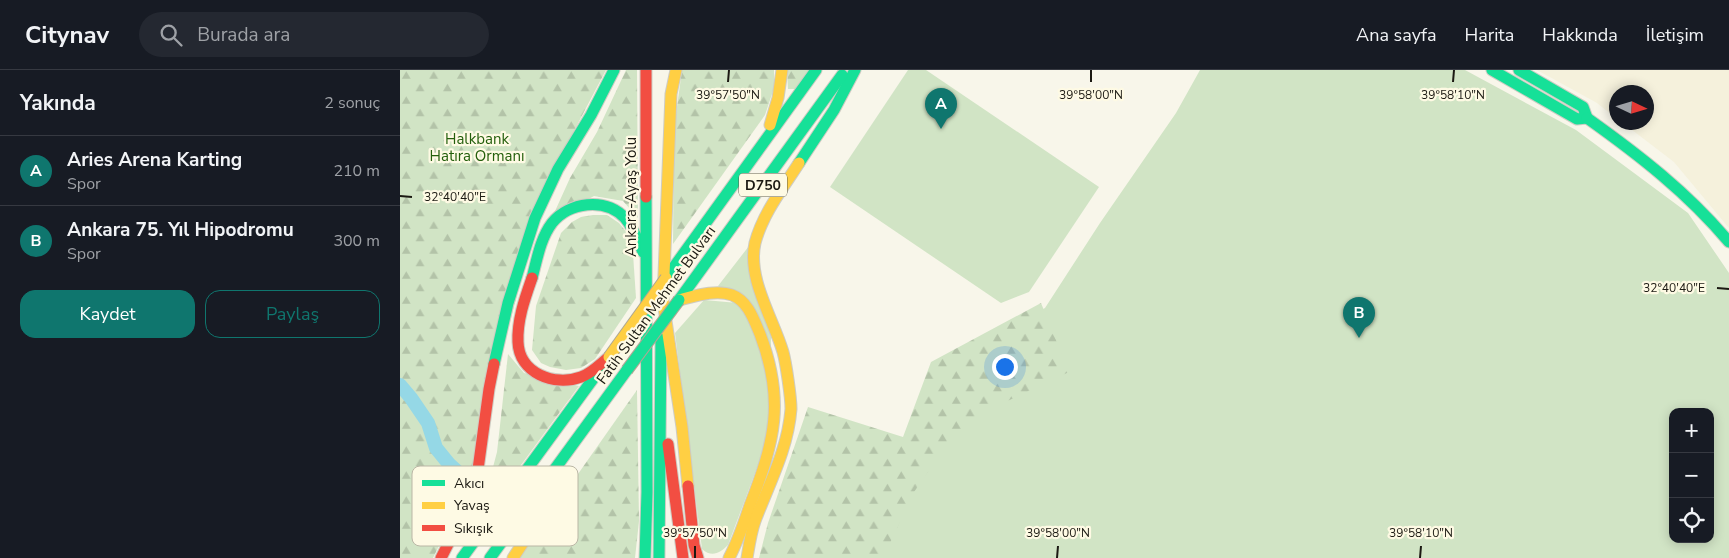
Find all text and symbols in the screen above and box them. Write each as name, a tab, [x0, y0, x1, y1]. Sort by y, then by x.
search box	[139, 12, 489, 57]
text: Citynav	[25, 19, 109, 51]
icon: search	[157, 21, 185, 49]
text: Burada ara	[197, 22, 290, 48]
text: Ana sayfa	[1356, 23, 1436, 47]
text: Harita	[1464, 23, 1514, 47]
text: Hakkında	[1542, 23, 1618, 47]
text: İletişim	[1646, 23, 1704, 47]
north arrow	[1609, 85, 1654, 130]
text: 39°57'50"N	[696, 87, 760, 103]
text: 39°58'00"N	[1059, 87, 1123, 103]
text: 39°58'10"N	[1421, 87, 1485, 103]
pin: A	[925, 88, 957, 129]
text: Yakında	[20, 89, 96, 117]
text: 2 sonuç	[324, 92, 380, 114]
park label: Halkbank Hatıra Ormanı	[430, 129, 524, 166]
street label: Ankara-Ayaş Yolu	[621, 137, 641, 257]
text: Aries Arena Karting	[67, 147, 242, 173]
text: A	[30, 160, 42, 182]
text: 210 m	[333, 160, 380, 182]
text: Spor	[67, 173, 101, 195]
road number: D750	[739, 174, 787, 196]
text: 32°40'40"E	[424, 189, 486, 205]
text: Ankara 75. Yıl Hipodromu	[67, 217, 294, 243]
street label: Fatih Sultan Mehmet Bulvarı	[592, 222, 720, 388]
text: B	[30, 230, 42, 252]
text: 300 m	[333, 230, 380, 252]
text: Spor	[67, 243, 101, 265]
text: 32°40'40"E	[1643, 280, 1705, 296]
button: Kaydet	[20, 290, 195, 338]
button: Paylaş	[205, 290, 380, 338]
pin: B	[1343, 297, 1375, 338]
your location	[992, 354, 1018, 380]
map controls	[1669, 408, 1714, 543]
button: +	[1669, 408, 1714, 453]
button: −	[1669, 453, 1714, 498]
legend	[412, 466, 578, 546]
text: Akıcı	[454, 474, 484, 493]
text: Yavaş	[453, 496, 490, 515]
button: locate	[1669, 498, 1714, 543]
text: Sıkışık	[454, 519, 494, 538]
text: 39°57'50"N	[663, 525, 727, 541]
text: 39°58'00"N	[1026, 525, 1090, 541]
text: 39°58'10"N	[1389, 525, 1453, 541]

